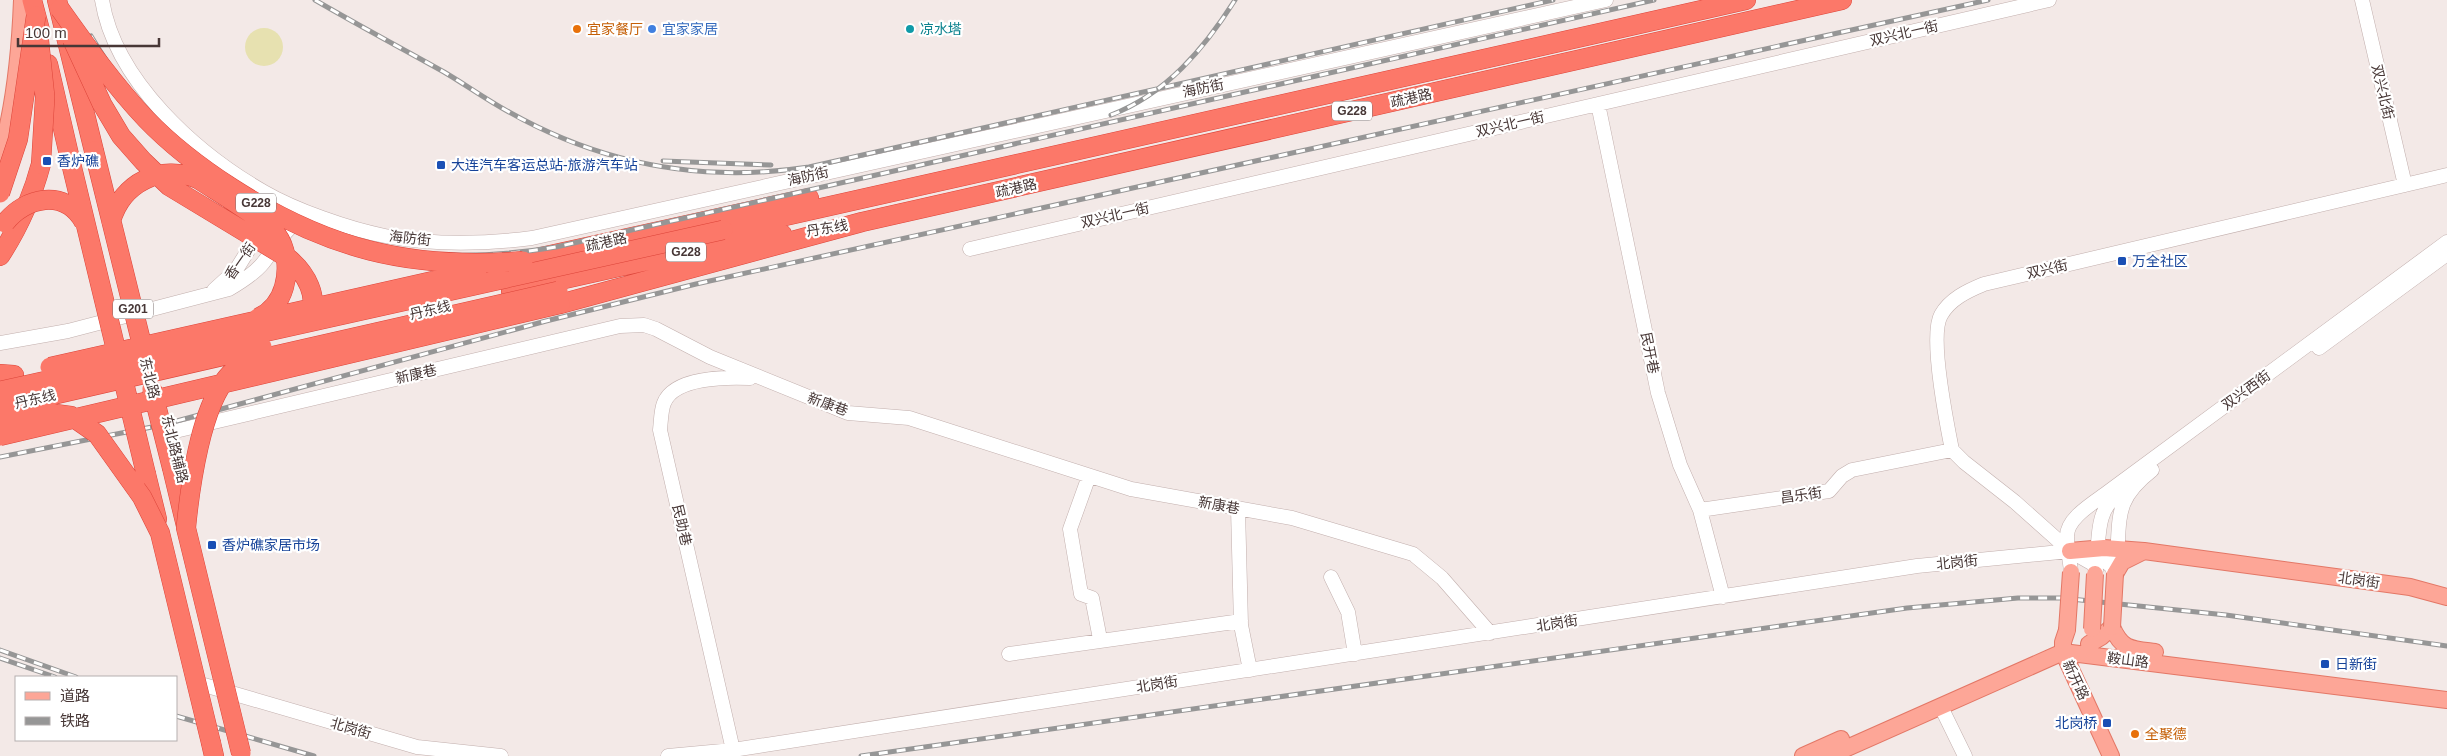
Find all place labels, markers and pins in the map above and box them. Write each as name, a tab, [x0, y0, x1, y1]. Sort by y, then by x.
place label: 宜家餐厅	[587, 21, 643, 37]
place label: 宜家家居	[662, 21, 718, 37]
place label: 凉水塔	[920, 21, 962, 37]
marker: 宜家餐厅	[571, 23, 583, 35]
marker: 宜家家居	[646, 23, 658, 35]
marker: 凉水塔	[904, 23, 916, 35]
place label: 香炉礁	[57, 153, 99, 169]
marker: 香炉礁	[41, 155, 53, 167]
place label: 大连汽车客运总站-旅游汽车站	[451, 157, 638, 173]
marker: 大连汽车客运总站-旅游汽车站	[435, 159, 447, 171]
place label: 万全社区	[2132, 253, 2188, 269]
marker: 万全社区	[2116, 255, 2128, 267]
place label: 香炉礁家居市场	[222, 537, 320, 553]
marker: 香炉礁家居市场	[206, 539, 218, 551]
place label: 日新街	[2335, 656, 2377, 672]
marker: 日新街	[2319, 658, 2331, 670]
place label: 北岗桥	[2055, 715, 2097, 731]
marker: 北岗桥	[2101, 717, 2113, 729]
place label: 全聚德	[2145, 726, 2187, 742]
marker: 全聚德	[2129, 728, 2141, 740]

